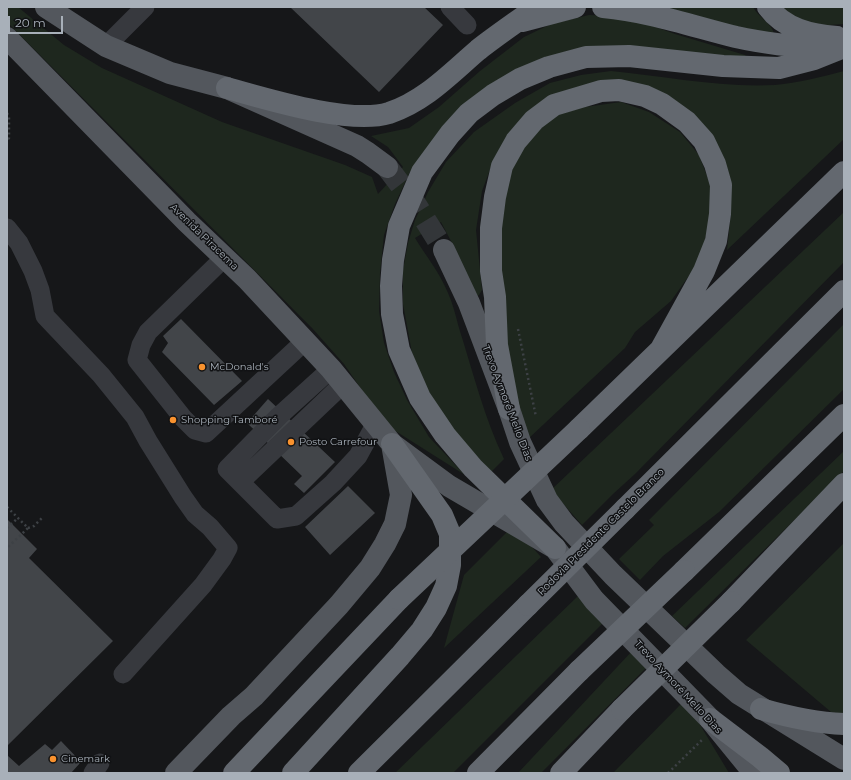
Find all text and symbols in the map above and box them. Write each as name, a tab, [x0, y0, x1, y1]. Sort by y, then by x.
scale bar	[10, 8, 65, 34]
text: 20 m	[15, 15, 46, 30]
street label: Avenida Piracema	[167, 201, 241, 273]
street label: Trevo Aymoré Mello Dias	[479, 343, 535, 463]
place label: McDonald's	[210, 361, 269, 373]
marker: McDonald's	[197, 362, 207, 372]
place label: Shopping Tamboré	[181, 414, 278, 426]
marker: Shopping Tamboré	[168, 415, 178, 425]
place label: Posto Carrefour	[299, 436, 377, 448]
marker: Posto Carrefour	[286, 437, 296, 447]
street label: Rodovia Presidente Castelo Branco	[535, 466, 667, 598]
street label: Trevo Aymoré Mello Dias	[632, 638, 724, 736]
place label: Cinemark	[61, 753, 110, 765]
marker: Cinemark	[48, 754, 58, 764]

